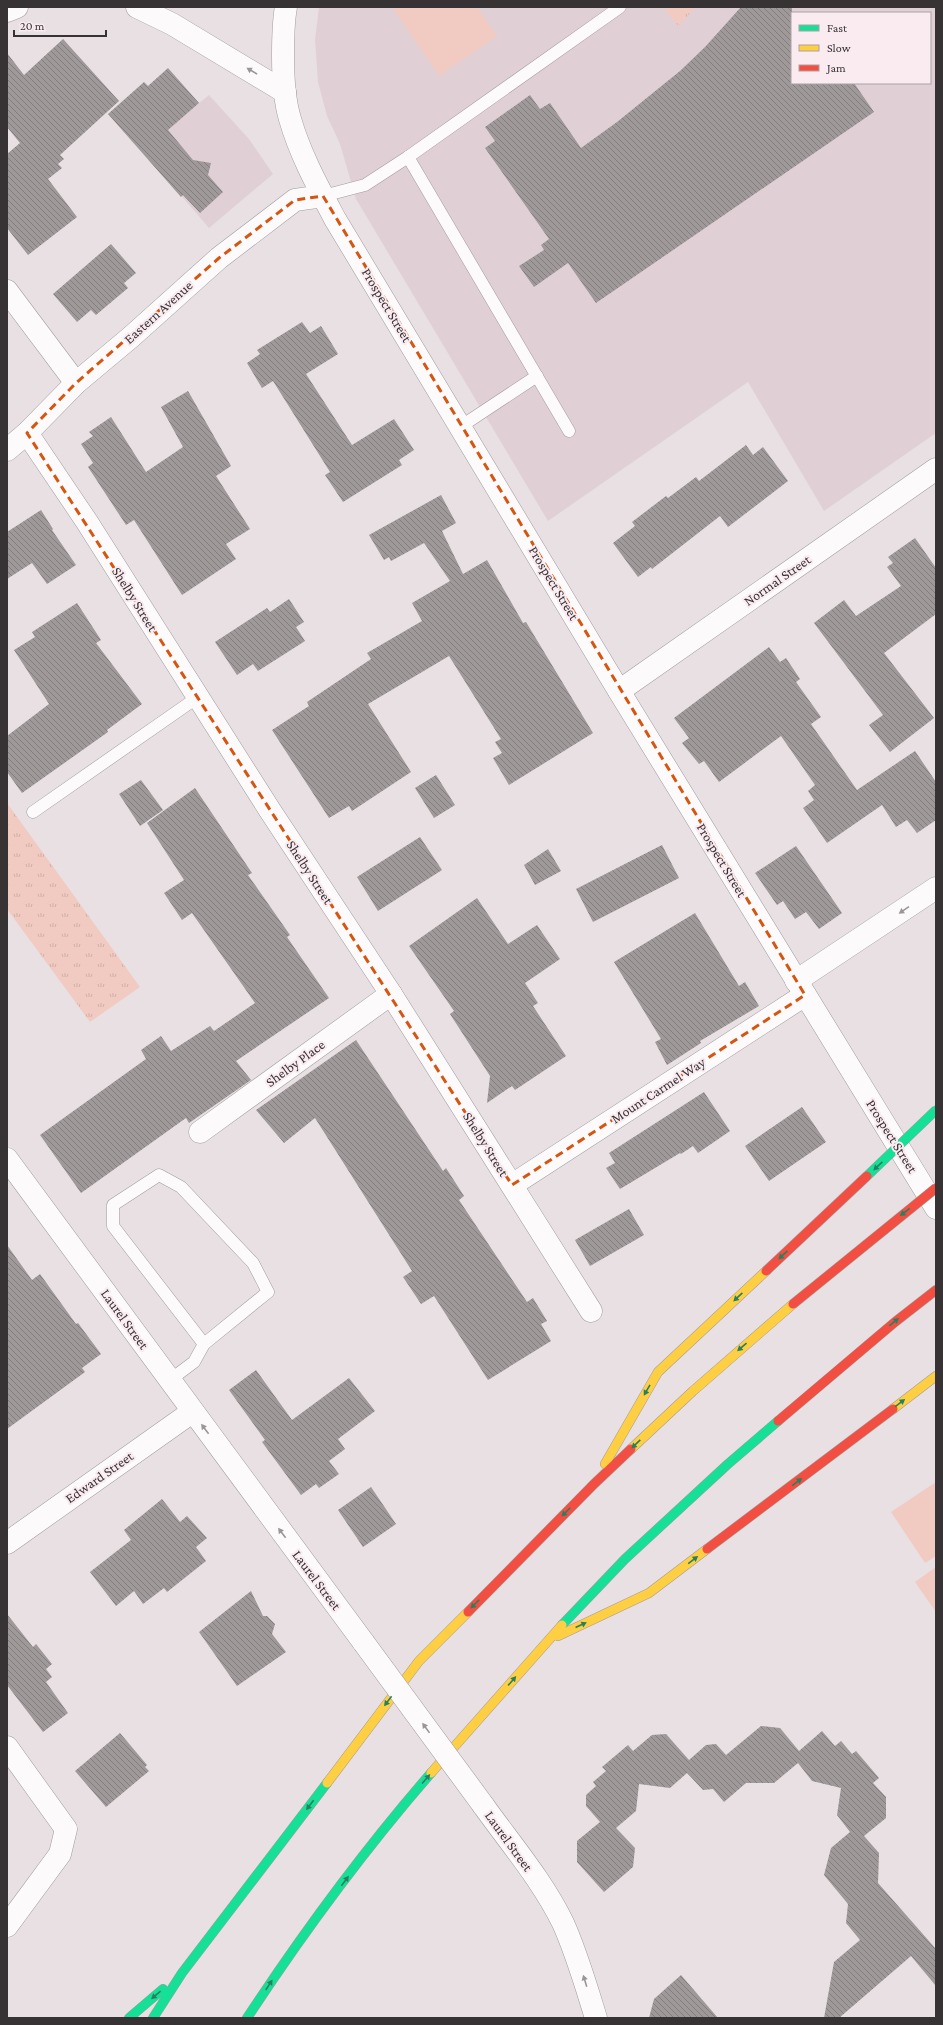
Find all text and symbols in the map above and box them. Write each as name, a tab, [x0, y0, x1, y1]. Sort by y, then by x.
scale bar	[14, 12, 106, 38]
legend	[791, 12, 931, 84]
text: 20 m	[20, 19, 45, 33]
text: Fast	[827, 21, 848, 35]
text: Slow	[827, 41, 851, 55]
text: Jam	[826, 61, 846, 75]
one-way arrow	[246, 68, 258, 75]
street label: Prospect Street	[359, 265, 416, 345]
street label: Eastern Avenue	[120, 277, 196, 347]
street label: Prospect Street	[526, 543, 583, 623]
street label: Normal Street	[741, 551, 814, 609]
street label: Shelby Street	[109, 564, 161, 634]
street label: Prospect Street	[694, 820, 751, 900]
street label: Shelby Street	[283, 837, 337, 907]
one-way arrow	[898, 906, 909, 914]
street label: Shelby Place	[262, 1036, 328, 1090]
street label: Mount Carmel Way	[608, 1053, 709, 1126]
street label: Prospect Street	[863, 1096, 921, 1176]
street label: Shelby Street	[460, 1109, 512, 1179]
one-way arrow	[873, 1161, 882, 1170]
one-way arrow	[900, 1208, 911, 1216]
one-way arrow	[778, 1250, 788, 1260]
street label: Laurel Street	[98, 1286, 152, 1353]
one-way arrow	[733, 1292, 743, 1302]
one-way arrow	[889, 1318, 900, 1327]
one-way arrow	[737, 1343, 748, 1352]
one-way arrow	[644, 1384, 651, 1396]
one-way arrow	[895, 1399, 906, 1407]
one-way arrow	[201, 1423, 209, 1434]
one-way arrow	[631, 1439, 641, 1449]
street label: Edward Street	[62, 1448, 136, 1506]
one-way arrow	[791, 1477, 802, 1486]
one-way arrow	[561, 1507, 571, 1517]
one-way arrow	[278, 1528, 287, 1539]
street label: Laurel Street	[289, 1547, 345, 1613]
one-way arrow	[687, 1556, 698, 1564]
one-way arrow	[470, 1600, 480, 1609]
one-way arrow	[576, 1622, 587, 1628]
one-way arrow	[507, 1676, 516, 1686]
one-way arrow	[384, 1696, 392, 1707]
one-way arrow	[423, 1723, 431, 1733]
one-way arrow	[422, 1774, 431, 1784]
one-way arrow	[305, 1799, 314, 1810]
street label: Laurel Street	[482, 1808, 536, 1875]
one-way arrow	[341, 1875, 350, 1886]
one-way arrow	[582, 1974, 588, 1986]
one-way arrow	[265, 1980, 272, 1991]
one-way arrow	[151, 1991, 161, 2000]

